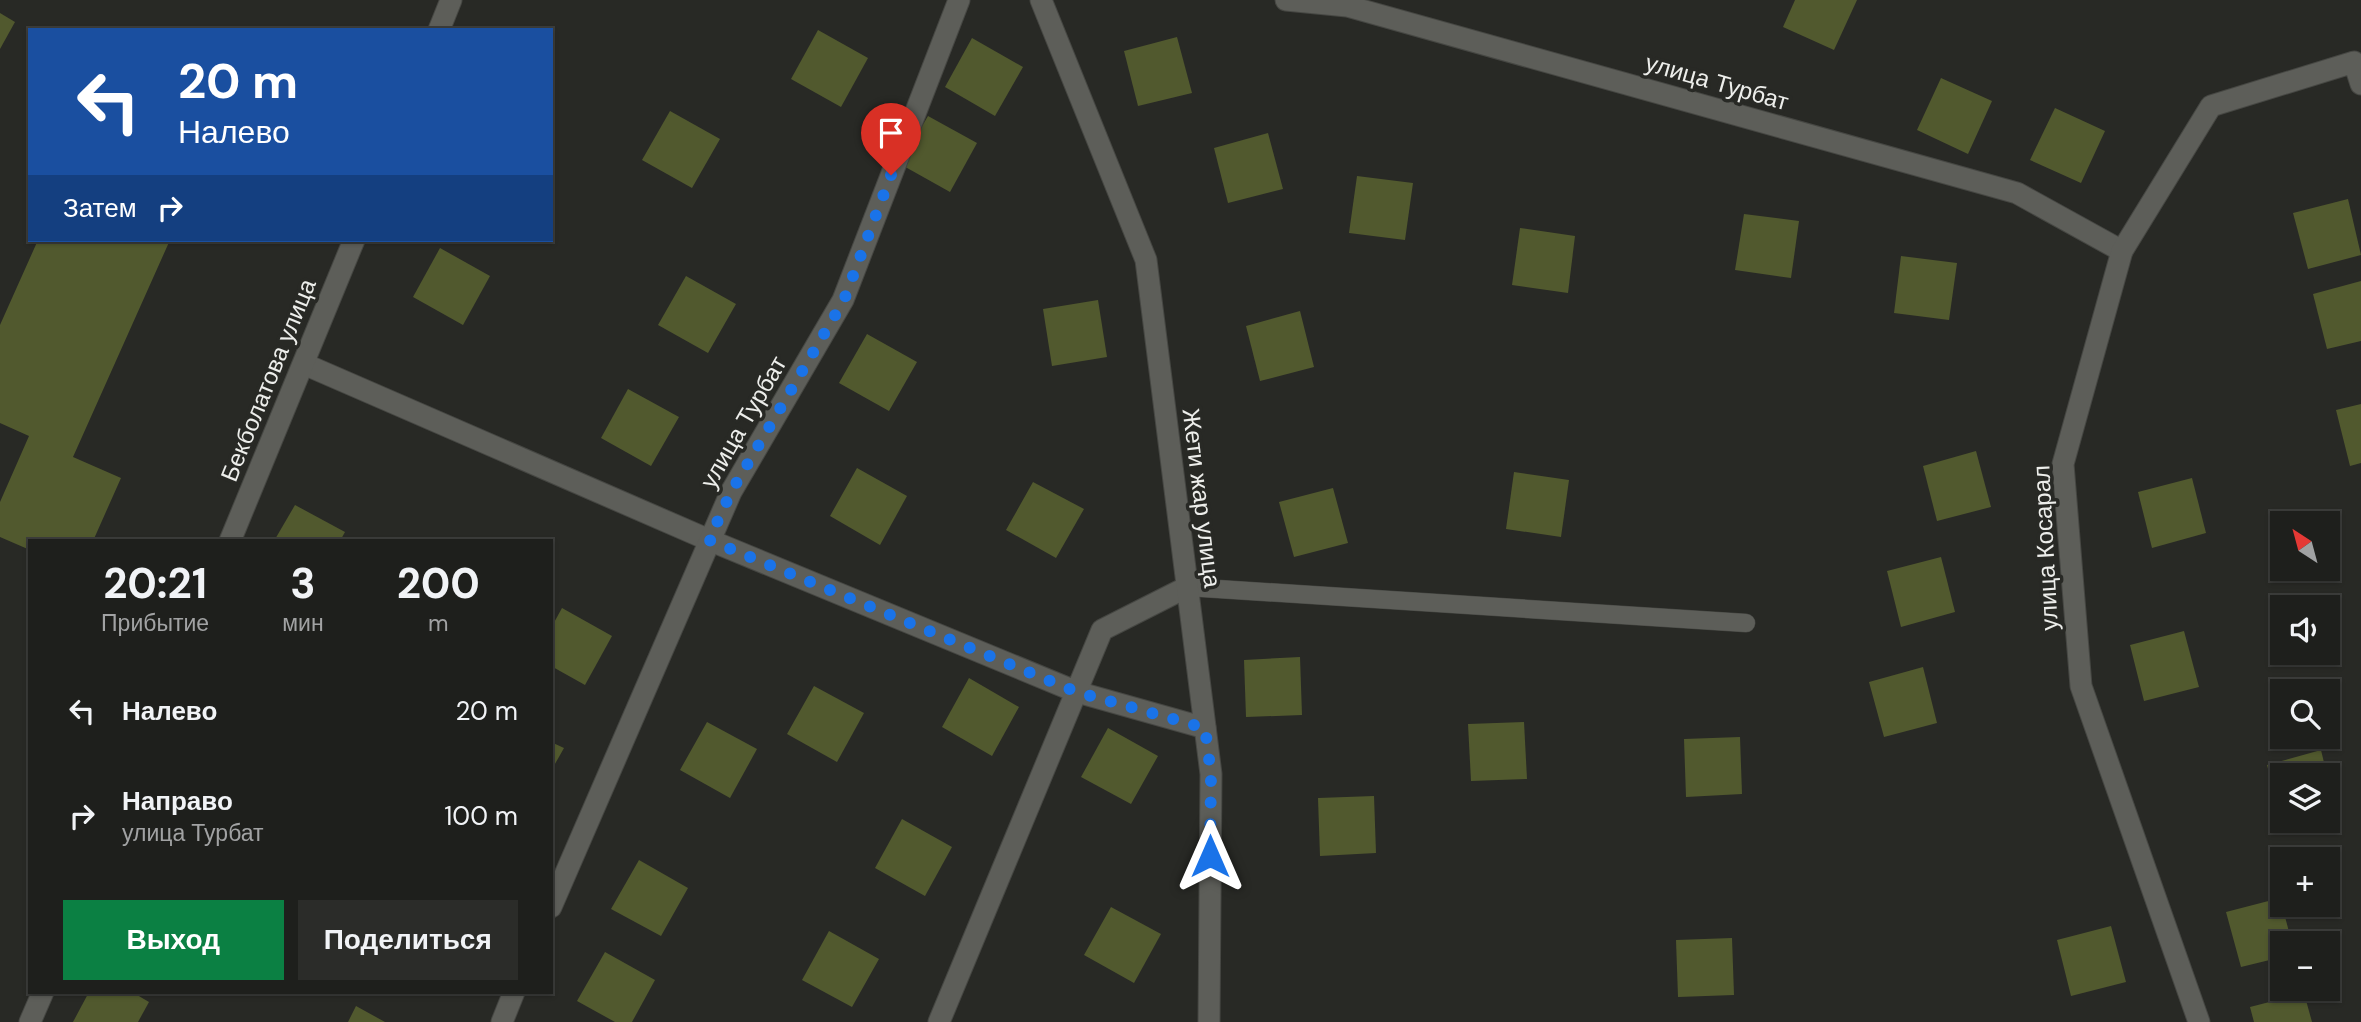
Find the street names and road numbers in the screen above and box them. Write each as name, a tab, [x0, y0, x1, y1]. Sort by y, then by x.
street label: улица Турбат	[1642, 47, 1792, 117]
street label: Бекболатова улица	[213, 274, 323, 486]
street label: улица Турбат	[693, 350, 793, 494]
street label: Жети жар улица	[1176, 407, 1228, 590]
street label: улица Косарал	[2025, 464, 2065, 632]

